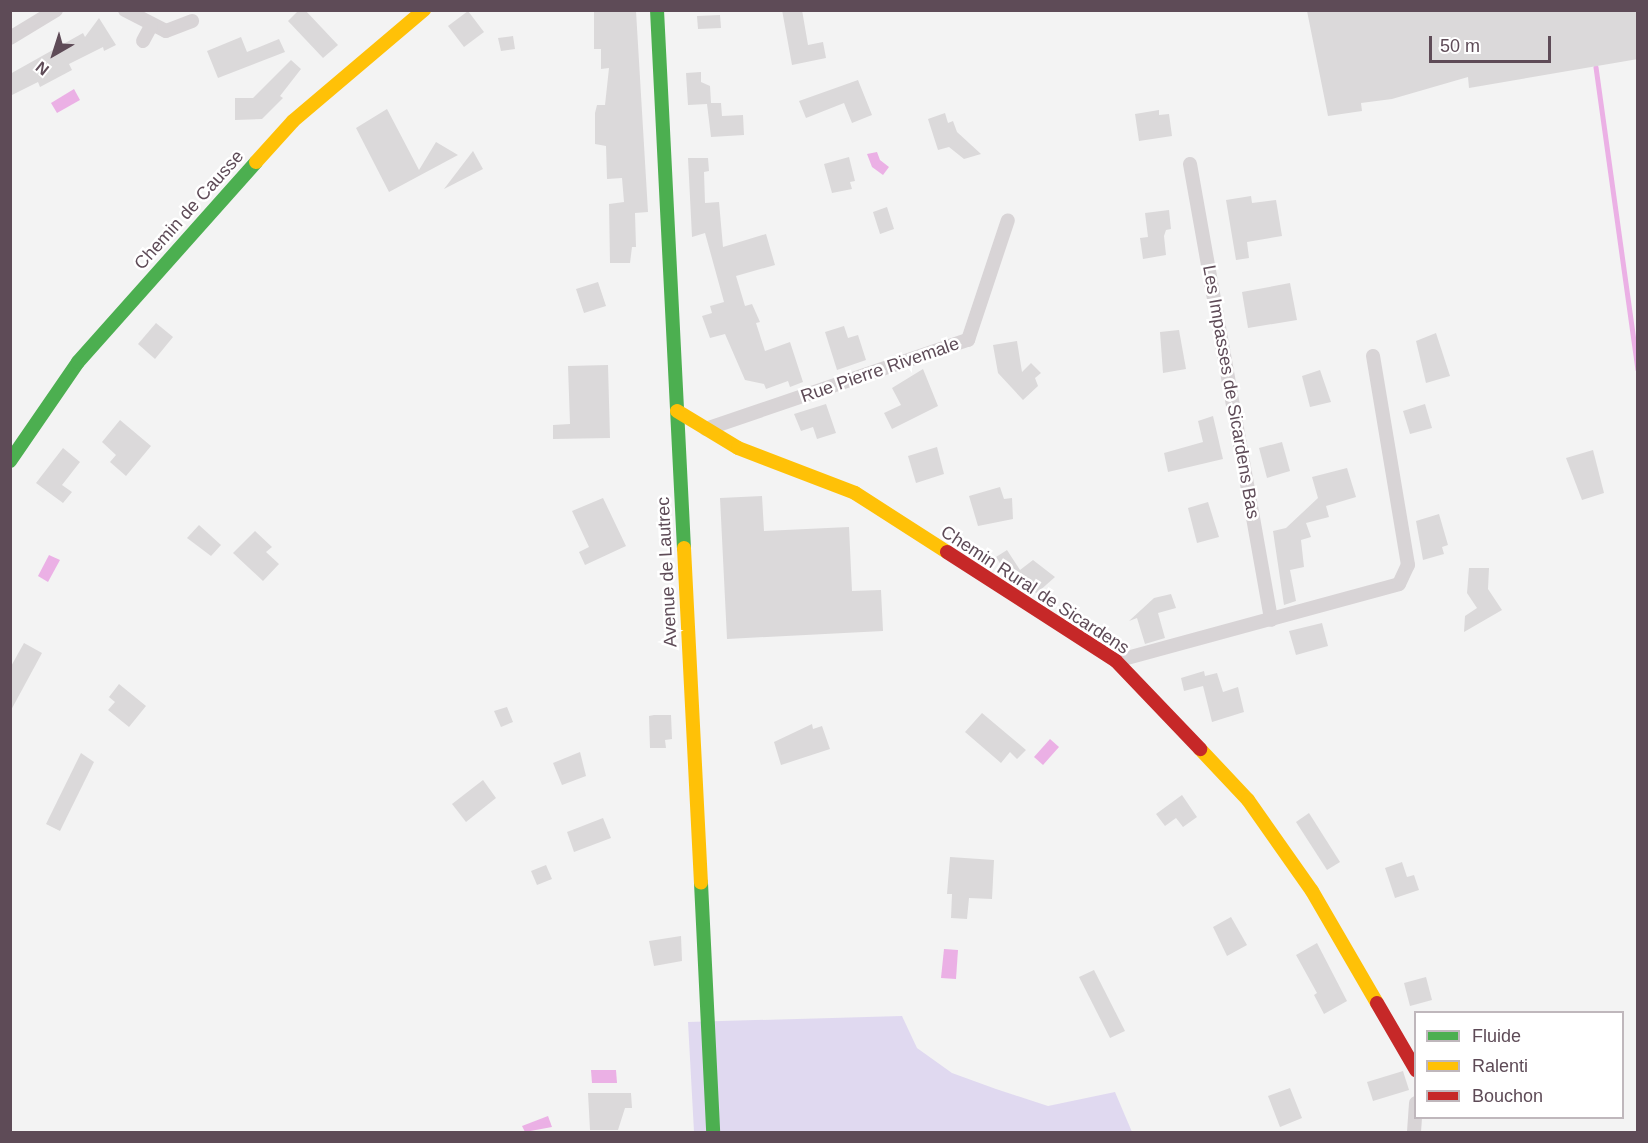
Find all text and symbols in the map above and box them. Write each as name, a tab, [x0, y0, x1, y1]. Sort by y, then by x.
north arrow	[24, 24, 84, 84]
scale bar	[1432, 24, 1554, 62]
text: 50 m	[1440, 36, 1480, 56]
text: N	[33, 58, 52, 79]
street label: Chemin de Causse	[130, 146, 248, 274]
street label: Les Impasses de Sicardens Bas	[1198, 264, 1264, 520]
street label: Rue Pierre Rivemale	[798, 333, 962, 407]
street label: Avenue de Lautrec	[652, 496, 682, 648]
street label: Chemin Rural de Sicardens	[937, 521, 1133, 659]
legend	[1414, 1011, 1624, 1119]
text: Fluide	[1472, 1026, 1521, 1046]
text: Ralenti	[1472, 1056, 1528, 1076]
text: Bouchon	[1472, 1086, 1543, 1106]

